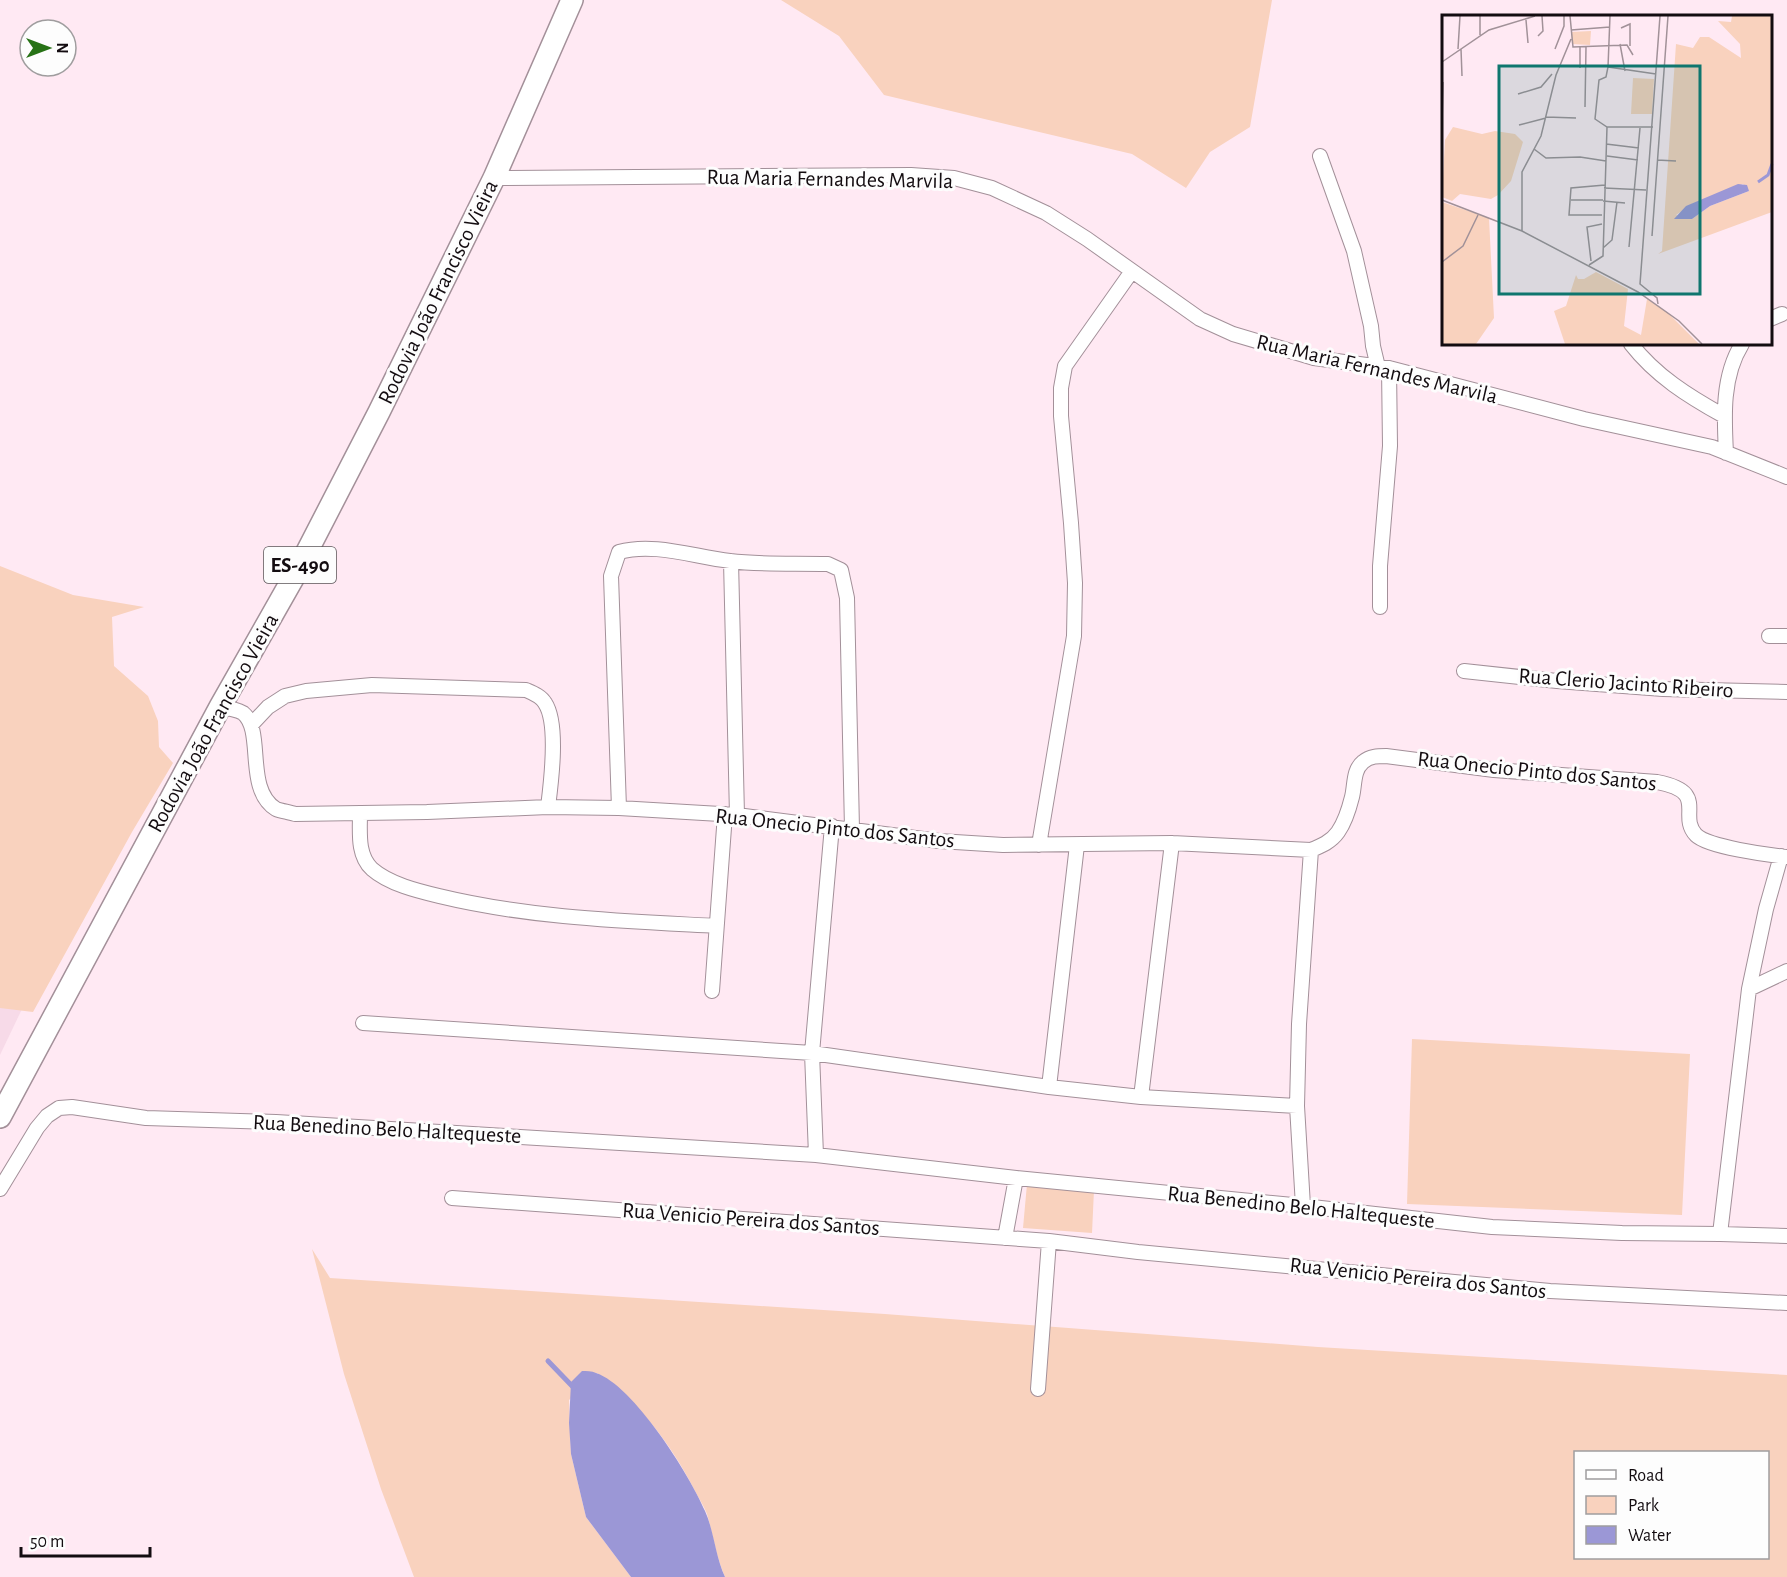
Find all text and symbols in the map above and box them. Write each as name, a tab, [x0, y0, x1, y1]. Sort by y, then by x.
inset map	[1442, 15, 1772, 345]
north arrow	[18, 18, 78, 78]
text: N	[54, 42, 70, 54]
street label: Rua Maria Fernandes Marvila	[706, 166, 954, 192]
street label: Rodovia João Francisco Vieira	[374, 176, 502, 408]
street label: Rua Maria Fernandes Marvila	[1254, 331, 1500, 407]
road number: ES-490	[264, 547, 336, 583]
street label: Rodovia João Francisco Vieira	[144, 610, 282, 836]
street label: Rua Clerio Jacinto Ribeiro	[1518, 665, 1734, 701]
street label: Rua Onecio Pinto dos Santos	[1416, 747, 1658, 795]
street label: Rua Onecio Pinto dos Santos	[714, 804, 956, 852]
street label: Rua Benedino Belo Haltequeste	[252, 1111, 522, 1147]
street label: Rua Benedino Belo Haltequeste	[1166, 1182, 1436, 1232]
street label: Rua Venicio Pereira dos Santos	[622, 1199, 880, 1239]
street label: Rua Venicio Pereira dos Santos	[1289, 1254, 1547, 1302]
legend	[1574, 1451, 1769, 1559]
text: Road	[1628, 1467, 1664, 1485]
text: Park	[1628, 1497, 1660, 1515]
scale bar	[21, 1520, 150, 1558]
text: Water	[1628, 1527, 1671, 1545]
text: 50 m	[30, 1533, 64, 1551]

